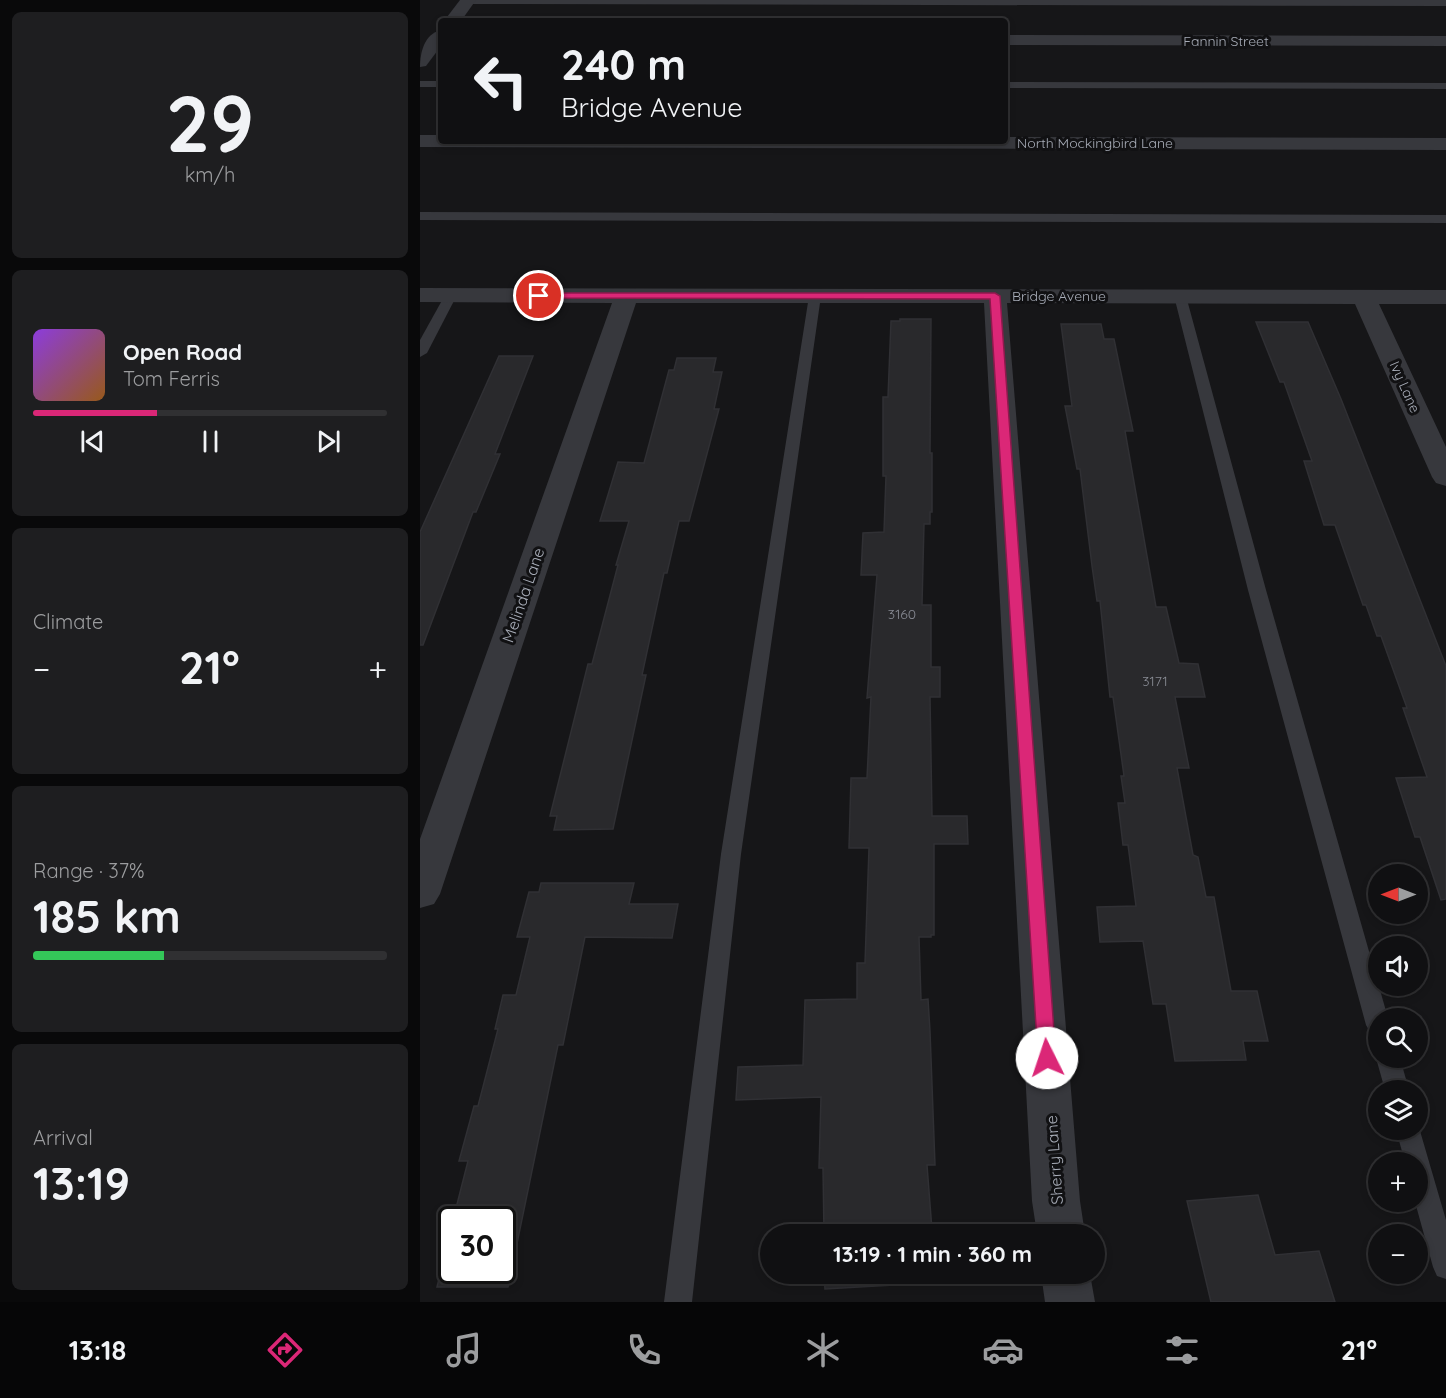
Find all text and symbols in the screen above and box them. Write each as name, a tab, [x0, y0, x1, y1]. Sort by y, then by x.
street label: Fannin Street	[1183, 32, 1269, 50]
text: 240 m	[561, 38, 686, 91]
icon: left	[462, 42, 540, 120]
text: 29	[166, 74, 254, 172]
text: Bridge Avenue	[561, 90, 742, 124]
street label: North Mockingbird Lane	[1017, 134, 1173, 152]
text: km/h	[185, 162, 235, 187]
pin	[513, 270, 564, 321]
icon: arrive	[522, 279, 555, 312]
street label: Bridge Avenue	[1012, 287, 1106, 305]
text: Open Road	[123, 338, 242, 366]
street label: Ivy Lane	[1386, 358, 1424, 416]
text: Tom Ferris	[123, 366, 220, 391]
icon: previous	[76, 425, 109, 458]
icon: pause	[194, 425, 227, 458]
icon: next	[312, 425, 345, 458]
street label: Melinda Lane	[497, 545, 549, 645]
house number: 3160	[888, 605, 916, 623]
text: Climate	[33, 609, 103, 634]
text: 21°	[179, 639, 240, 695]
text: −	[33, 648, 50, 689]
text: +	[368, 648, 387, 689]
house number: 3171	[1142, 672, 1168, 690]
text: Range · 37%	[33, 858, 145, 883]
north arrow	[1368, 864, 1428, 924]
map controls	[1368, 864, 1428, 1284]
text: 185 km	[33, 888, 181, 944]
button: sound	[1368, 936, 1428, 996]
button: search	[1368, 1008, 1428, 1068]
position arrow	[1015, 1026, 1079, 1090]
button: layers	[1368, 1080, 1428, 1140]
street label: Sherry Lane	[1041, 1115, 1067, 1205]
text: Arrival	[33, 1125, 93, 1150]
button: +	[1368, 1152, 1428, 1212]
text: 13:19	[33, 1155, 130, 1211]
speed limit sign: 30	[438, 1206, 516, 1284]
button: −	[1368, 1224, 1428, 1284]
text: 13:19 · 1 min · 360 m	[833, 1240, 1032, 1268]
icon: directions	[264, 1329, 306, 1371]
icon: music	[443, 1329, 485, 1371]
icon: phone	[623, 1329, 665, 1371]
icon: climate	[802, 1329, 844, 1371]
icon: car	[982, 1329, 1024, 1371]
icon: filters	[1161, 1329, 1203, 1371]
text: 13:18	[69, 1333, 126, 1367]
text: 21°	[1341, 1333, 1377, 1367]

